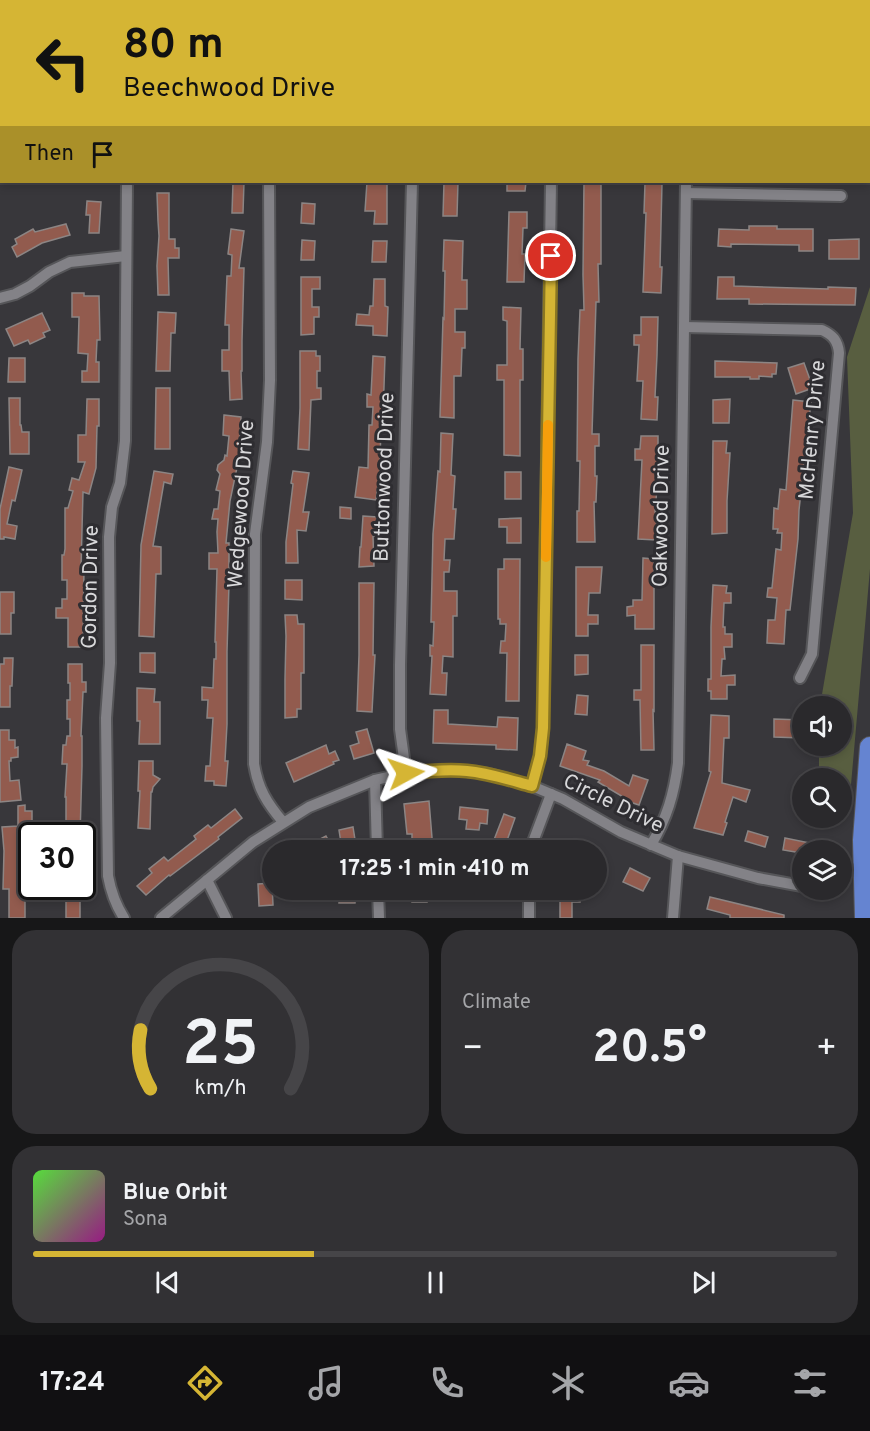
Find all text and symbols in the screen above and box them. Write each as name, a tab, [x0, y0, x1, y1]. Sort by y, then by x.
text: 80 m	[123, 20, 224, 73]
icon: left	[24, 24, 102, 102]
text: Beechwood Drive	[123, 72, 335, 106]
icon: arrive	[86, 138, 119, 171]
text: Then	[24, 141, 74, 168]
pin	[525, 230, 576, 281]
icon: arrive	[534, 239, 567, 272]
street label: McHenry Drive	[793, 359, 833, 501]
street label: Buttonwood Drive	[369, 392, 401, 562]
street label: Wedgewood Drive	[223, 419, 261, 589]
street label: Oakwood Drive	[647, 445, 677, 587]
street label: Gordon Drive	[76, 525, 106, 649]
map controls	[792, 696, 852, 900]
button: sound	[792, 696, 852, 756]
position arrow	[374, 741, 438, 805]
street label: Circle Drive	[558, 768, 668, 840]
button: search	[792, 768, 852, 828]
speed limit sign: 30	[18, 822, 96, 900]
button: layers	[792, 840, 852, 900]
text: 17:25 · 1 min · 410 m	[340, 856, 529, 883]
text: Climate	[462, 990, 531, 1016]
text: 25	[182, 1008, 259, 1087]
text: 20.5°	[592, 1021, 707, 1078]
text: −	[462, 1029, 483, 1071]
text: +	[816, 1029, 837, 1071]
text: km/h	[194, 1075, 247, 1102]
text: Blue Orbit	[123, 1180, 228, 1207]
text: Sona	[123, 1207, 168, 1233]
icon: previous	[151, 1266, 184, 1299]
icon: pause	[419, 1266, 452, 1299]
icon: next	[687, 1266, 720, 1299]
icon: directions	[184, 1362, 226, 1404]
icon: music	[305, 1362, 347, 1404]
icon: phone	[426, 1362, 468, 1404]
icon: climate	[547, 1362, 589, 1404]
icon: car	[668, 1362, 710, 1404]
icon: filters	[789, 1362, 831, 1404]
text: 17:24	[39, 1366, 105, 1400]

